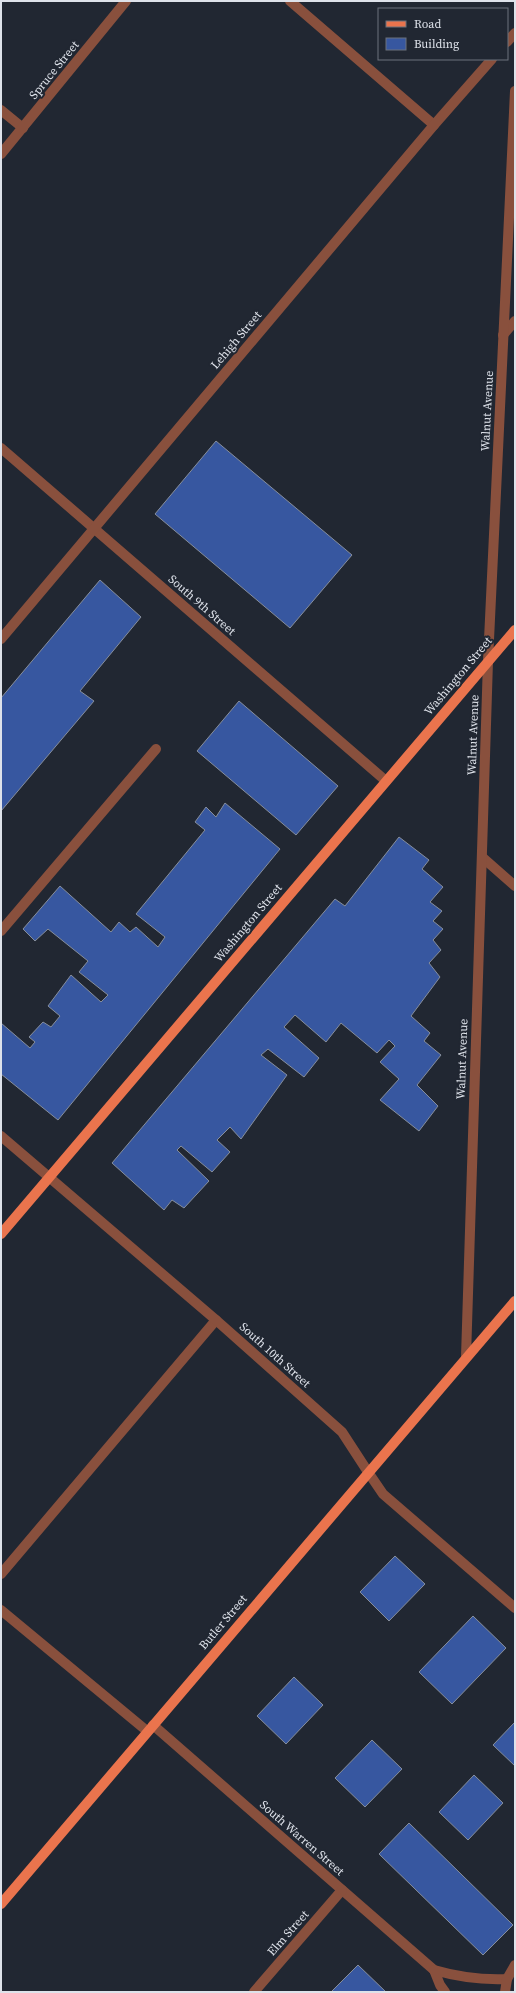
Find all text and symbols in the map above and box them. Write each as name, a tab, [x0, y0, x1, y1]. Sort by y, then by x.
legend	[378, 8, 508, 60]
text: Road	[414, 16, 441, 32]
text: Building	[414, 36, 459, 52]
street label: Spruce Street	[26, 37, 83, 103]
street label: Lehigh Street	[207, 308, 265, 372]
street label: Walnut Avenue	[477, 370, 497, 452]
street label: South 9th Street	[165, 571, 239, 639]
street label: Washington Street	[420, 633, 496, 719]
street label: Walnut Avenue	[464, 694, 482, 776]
street label: Washington Street	[210, 880, 286, 966]
street label: Walnut Avenue	[453, 1018, 471, 1100]
street label: South 10th Street	[236, 1319, 314, 1391]
street label: Butler Street	[195, 1591, 251, 1653]
street label: South Warren Street	[256, 1797, 348, 1879]
street label: Elm Street	[264, 1907, 312, 1959]

